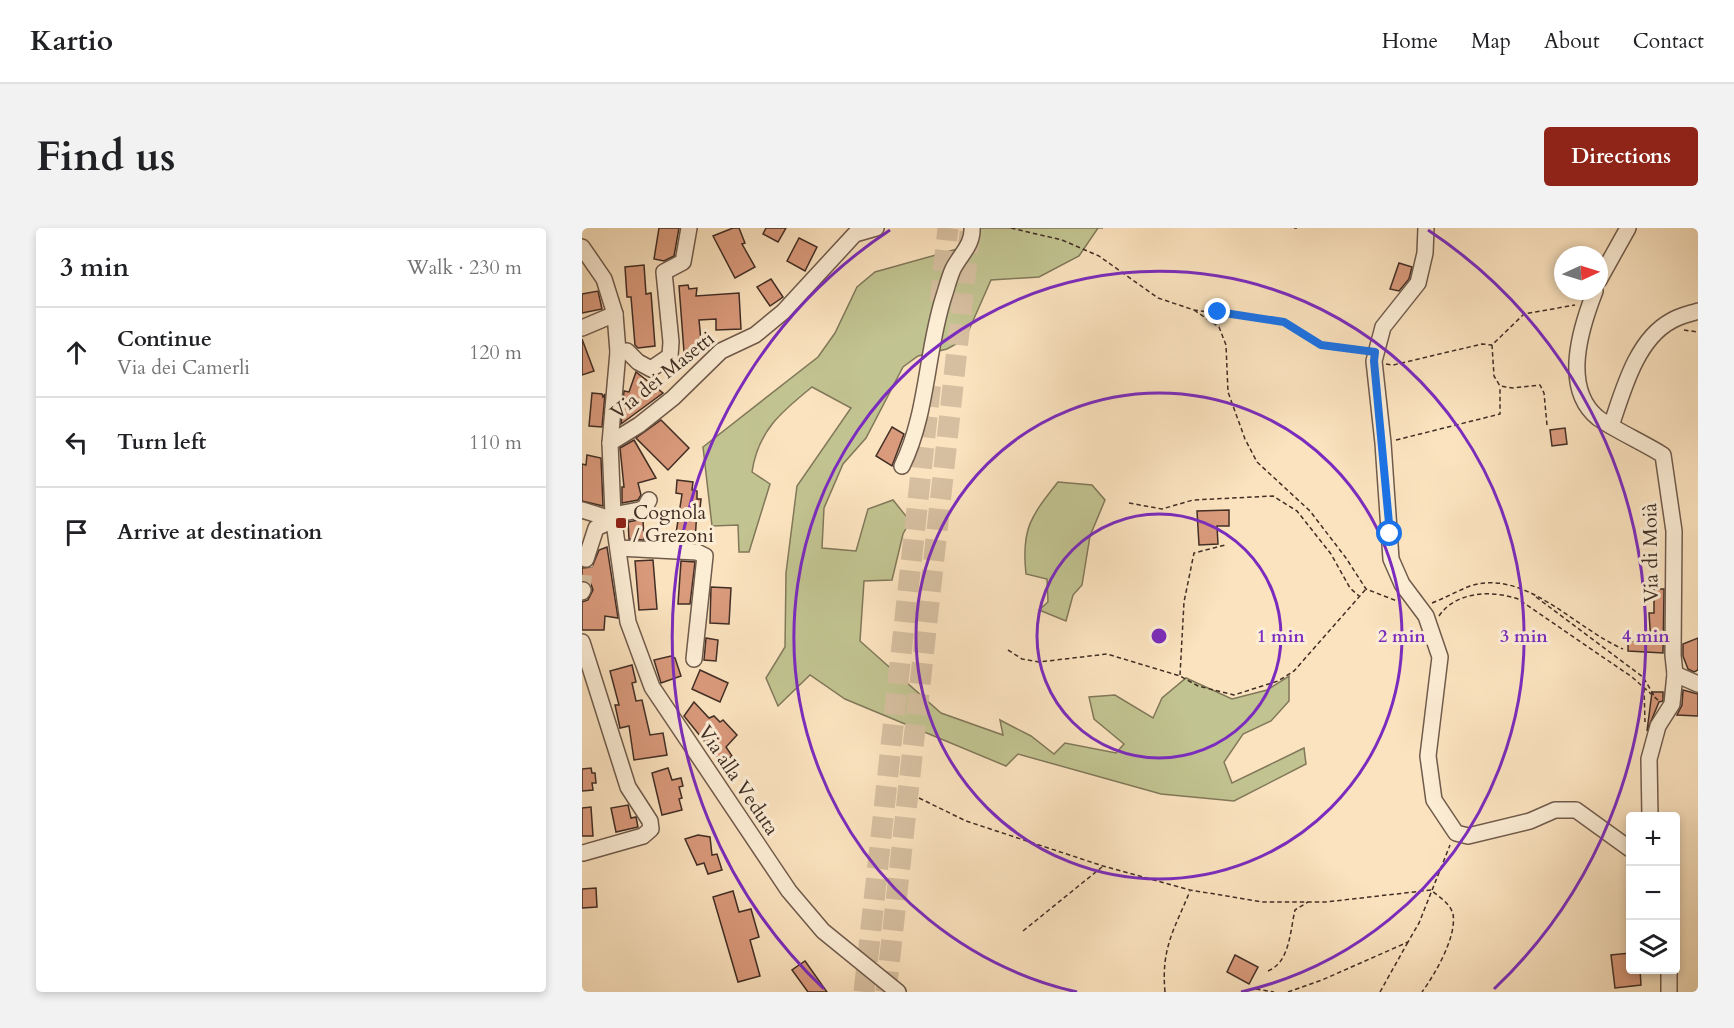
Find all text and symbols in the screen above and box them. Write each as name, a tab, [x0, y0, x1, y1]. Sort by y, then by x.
text: Kartio	[30, 22, 113, 60]
text: Home	[1382, 27, 1438, 56]
text: Map	[1471, 27, 1511, 56]
text: About	[1544, 27, 1600, 56]
text: Contact	[1633, 27, 1704, 56]
button: Directions	[1544, 127, 1698, 186]
text: Find us	[36, 128, 176, 185]
north arrow	[1554, 246, 1608, 300]
text: 3 min	[60, 250, 129, 285]
text: Walk · 230 m	[407, 254, 522, 281]
route end	[1204, 298, 1230, 324]
text: Continue	[117, 324, 212, 354]
street label: Via dei Masetti	[605, 325, 720, 426]
icon: ahead	[60, 336, 93, 369]
text: 120 m	[469, 339, 522, 366]
text: Via dei Camerli	[117, 354, 250, 381]
icon: left	[60, 426, 93, 459]
text: Turn left	[117, 427, 206, 457]
text: 110 m	[469, 429, 522, 456]
place label: Cognola / Grezoni	[633, 499, 714, 549]
street label: Via di Moià	[1636, 502, 1665, 603]
icon: arrive	[60, 516, 93, 549]
marker: Cognola / Grezoni	[614, 516, 628, 530]
text: Arrive at destination	[117, 517, 322, 547]
route start	[1376, 520, 1402, 546]
text: 1 min	[1257, 624, 1305, 649]
text: 2 min	[1378, 624, 1426, 649]
text: 3 min	[1500, 624, 1548, 649]
text: 4 min	[1622, 624, 1670, 649]
centre of rings	[1149, 626, 1169, 646]
street label: Via alla Veduta	[692, 720, 786, 841]
map controls	[1626, 812, 1680, 974]
button: +	[1626, 812, 1680, 866]
button: −	[1626, 866, 1680, 920]
button: layers	[1626, 920, 1680, 974]

